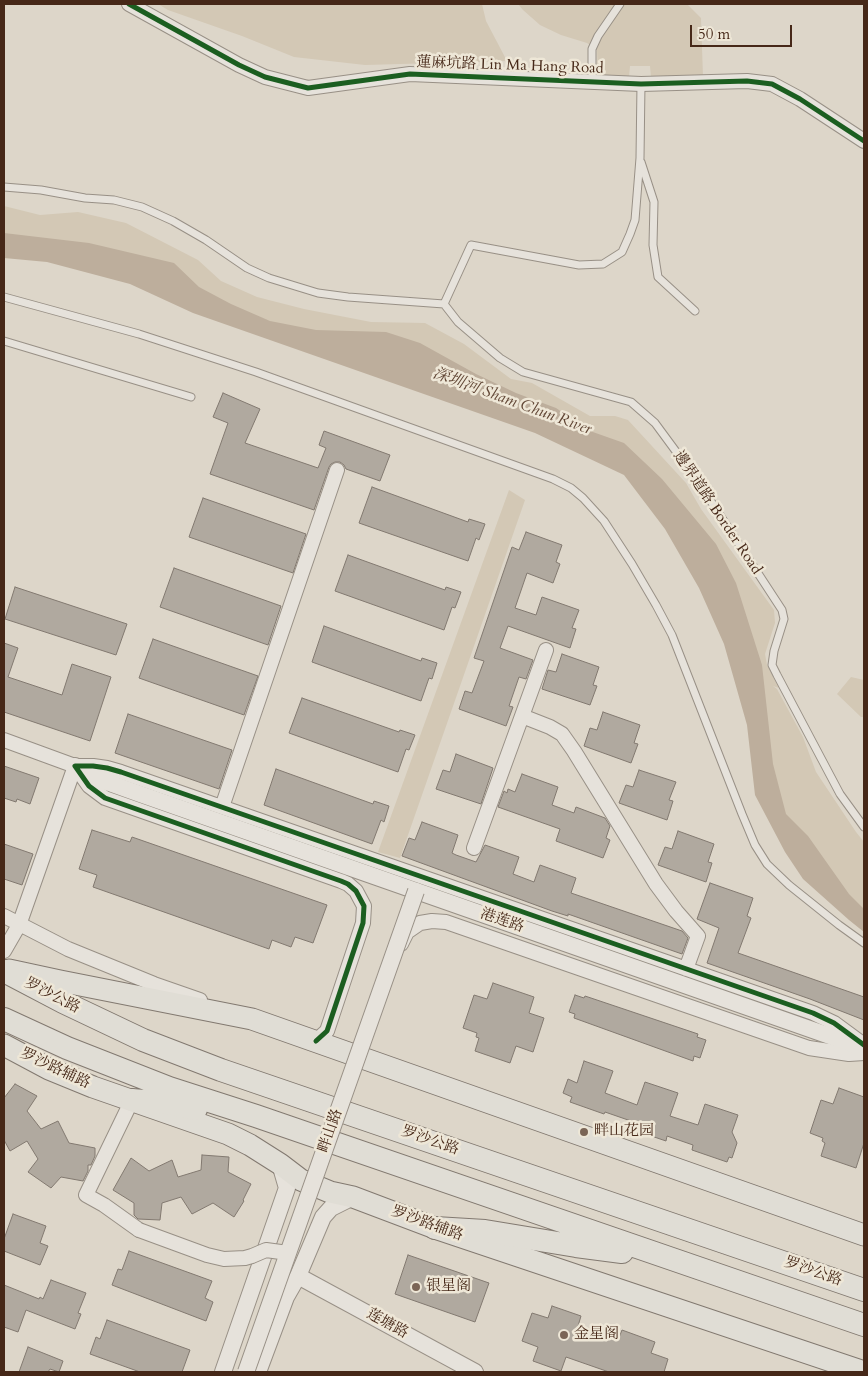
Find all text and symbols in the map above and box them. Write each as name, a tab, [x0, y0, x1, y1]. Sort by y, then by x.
scale bar	[693, 15, 796, 47]
text: 50 m	[698, 24, 730, 44]
street label: 蓮麻坑路 Lin Ma Hang Road	[416, 54, 604, 78]
water label: 深圳河 Sham Chun River	[430, 364, 594, 440]
street label: 邊界道路 Border Road	[669, 448, 765, 578]
street label: 港莲路	[478, 905, 526, 937]
street label: 罗沙公路	[21, 974, 83, 1018]
street label: 罗沙路辅路	[17, 1045, 93, 1093]
street label: 畔山路	[315, 1107, 347, 1155]
street label: 罗沙公路	[399, 1123, 461, 1159]
place label: 畔山花园	[594, 1123, 654, 1141]
marker: 畔山花园	[578, 1126, 590, 1138]
street label: 罗沙路辅路	[389, 1203, 465, 1245]
street label: 罗沙公路	[782, 1254, 844, 1290]
place label: 银星阁	[426, 1278, 471, 1296]
marker: 银星阁	[410, 1281, 422, 1293]
street label: 莲塘路	[363, 1305, 411, 1343]
place label: 金星阁	[574, 1326, 619, 1344]
marker: 金星阁	[558, 1329, 570, 1341]

